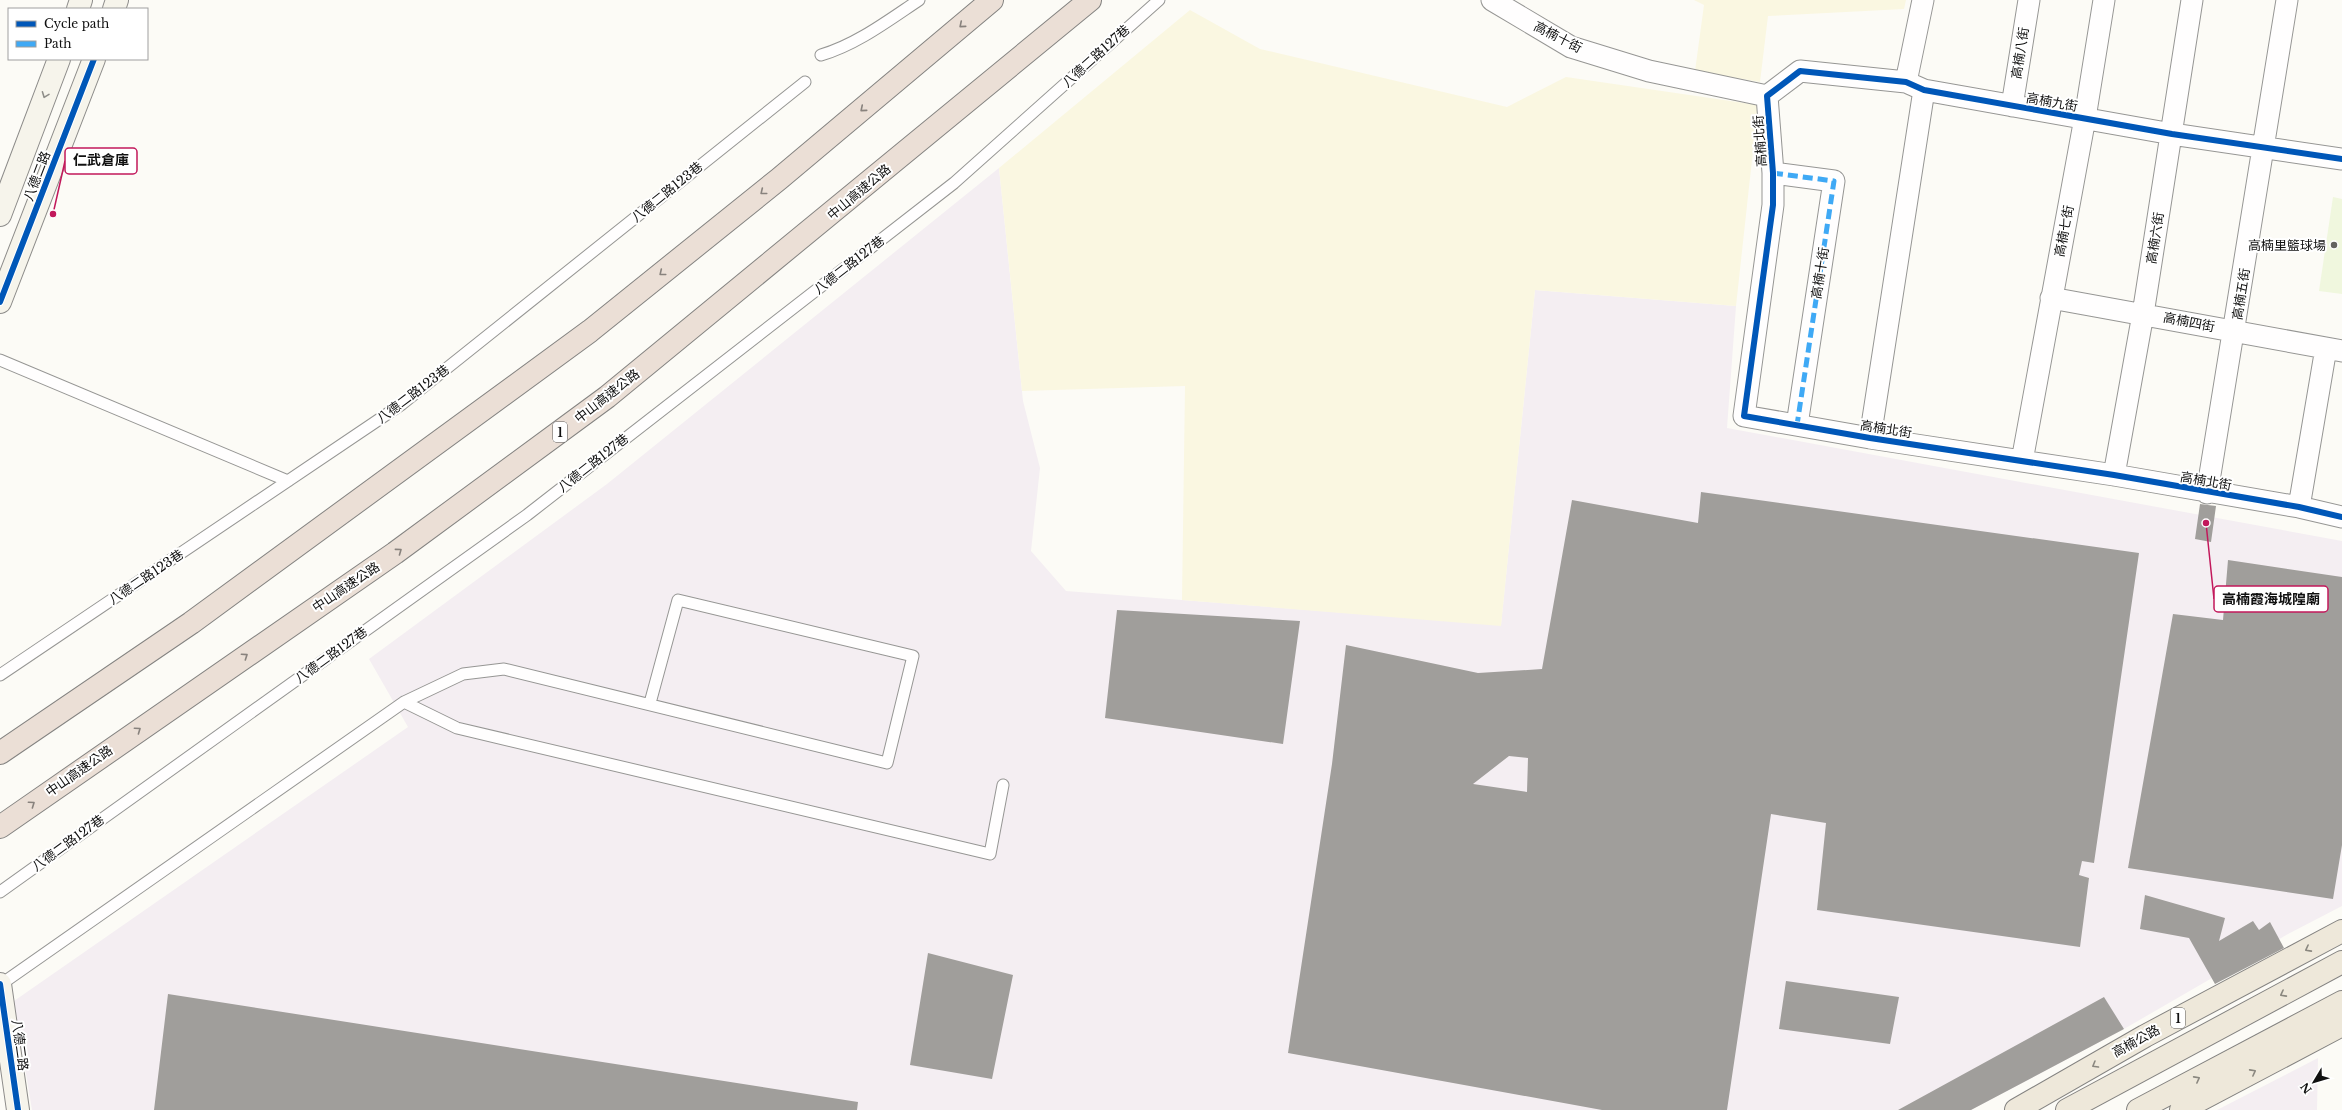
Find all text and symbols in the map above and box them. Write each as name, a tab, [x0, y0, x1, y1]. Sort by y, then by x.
legend	[8, 8, 148, 60]
text: Cycle path	[44, 16, 109, 31]
street label: 高楠十街	[1531, 18, 1585, 56]
one-way arrow	[960, 21, 967, 28]
street label: 八德二路127巷	[1059, 21, 1133, 91]
street label: 高楠八街	[2008, 26, 2032, 80]
text: Path	[44, 36, 72, 51]
street label: 高楠九街	[2025, 89, 2079, 115]
one-way arrow	[42, 92, 50, 99]
one-way arrow	[860, 104, 868, 111]
street label: 高楠北街	[1750, 114, 1770, 168]
callout: 仁武倉庫	[65, 148, 137, 174]
street label: 八德二路	[20, 149, 54, 203]
text: 仁武倉庫	[73, 151, 129, 169]
street label: 八德二路123巷	[628, 158, 706, 226]
street label: 中山高速公路	[824, 160, 894, 224]
one-way arrow	[761, 187, 768, 194]
street label: 高楠七街	[2051, 204, 2077, 258]
street label: 高楠六街	[2143, 211, 2167, 265]
street label: 八德二路127巷	[810, 232, 888, 298]
place label: 高楠里籃球場	[2248, 237, 2326, 254]
marker: 高楠里籃球場	[2329, 240, 2339, 250]
street label: 高楠十街	[1808, 246, 1832, 300]
street label: 高楠五街	[2229, 267, 2253, 321]
one-way arrow	[659, 269, 666, 276]
street label: 高楠四街	[2162, 309, 2216, 335]
street label: 八德二路123巷	[373, 361, 453, 427]
street label: 中山高速公路	[571, 365, 643, 427]
street label: 高楠北街	[1859, 417, 1913, 441]
road number: 1	[553, 422, 567, 442]
street label: 八德二路127巷	[554, 430, 632, 496]
street label: 高楠北街	[2179, 468, 2233, 494]
street label: 八德二路123巷	[105, 546, 187, 608]
one-way arrow	[394, 549, 401, 556]
street label: 中山高速公路	[309, 558, 383, 616]
callout: 高楠霞海城隍廟	[2214, 586, 2328, 612]
text: 高楠霞海城隍廟	[2222, 590, 2320, 608]
street label: 八德二路127巷	[291, 623, 371, 687]
one-way arrow	[241, 654, 248, 661]
one-way arrow	[134, 728, 141, 735]
street label: 中山高速公路	[42, 742, 116, 800]
one-way arrow	[28, 801, 35, 809]
street label: 八德二路127巷	[28, 811, 108, 875]
one-way arrow	[2304, 945, 2312, 952]
one-way arrow	[2280, 989, 2287, 996]
road number: 1	[2171, 1008, 2185, 1028]
street label: 八德二路	[8, 1018, 32, 1072]
street label: 高楠公路	[2109, 1021, 2163, 1061]
one-way arrow	[2092, 1060, 2099, 1067]
north arrow	[2294, 1062, 2334, 1102]
one-way arrow	[2249, 1069, 2256, 1077]
one-way arrow	[2193, 1076, 2200, 1083]
text: N	[2297, 1079, 2315, 1097]

